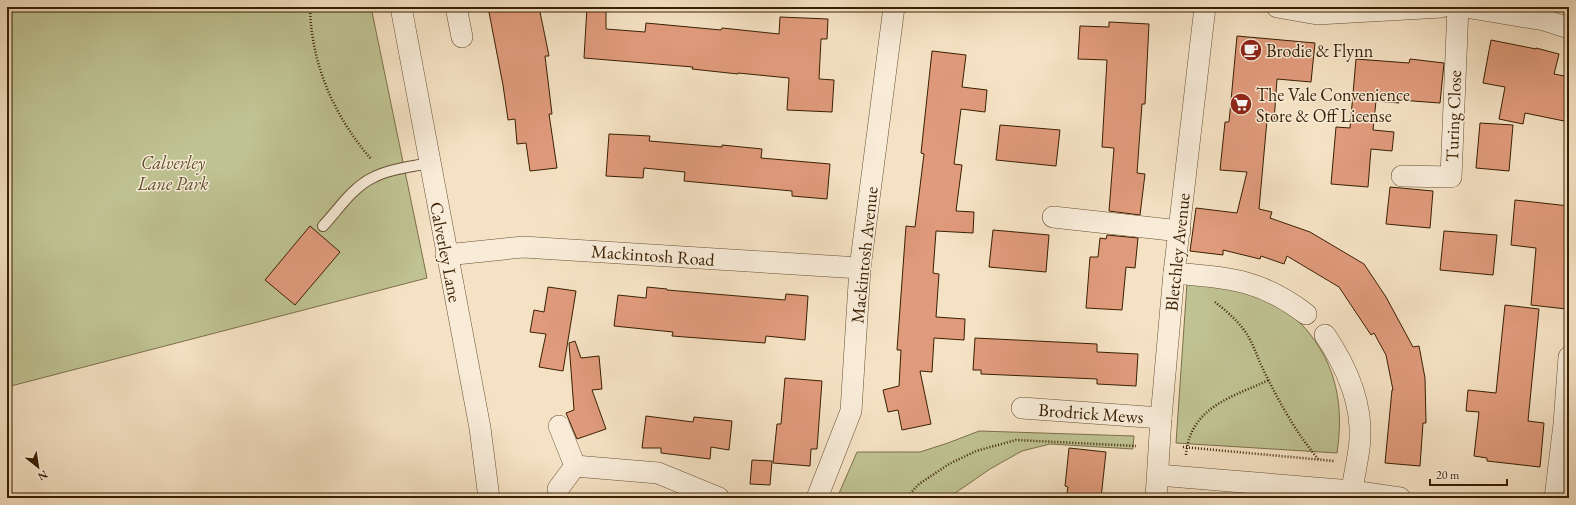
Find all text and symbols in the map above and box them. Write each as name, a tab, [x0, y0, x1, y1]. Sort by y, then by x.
cafe icon: Brodie & Flynn	[1238, 37, 1264, 63]
place label: Brodie & Flynn	[1266, 39, 1374, 62]
street label: Turing Close	[1440, 70, 1466, 162]
place label: The Vale Convenience Store & Off License	[1256, 83, 1410, 127]
supermarket icon: The Vale Convenience Store & Off License	[1228, 91, 1254, 117]
park label: Calverley Lane Park	[136, 151, 209, 195]
street label: Mackintosh Avenue	[845, 185, 883, 325]
street label: Bletchley Avenue	[1159, 192, 1195, 312]
street label: Calverley Lane	[425, 200, 467, 304]
street label: Mackintosh Road	[591, 239, 716, 271]
street label: Brodrick Mews	[1038, 398, 1145, 428]
north arrow	[18, 447, 58, 487]
scale bar	[1430, 461, 1507, 487]
text: N	[36, 467, 50, 484]
text: 20 m	[1436, 467, 1460, 483]

